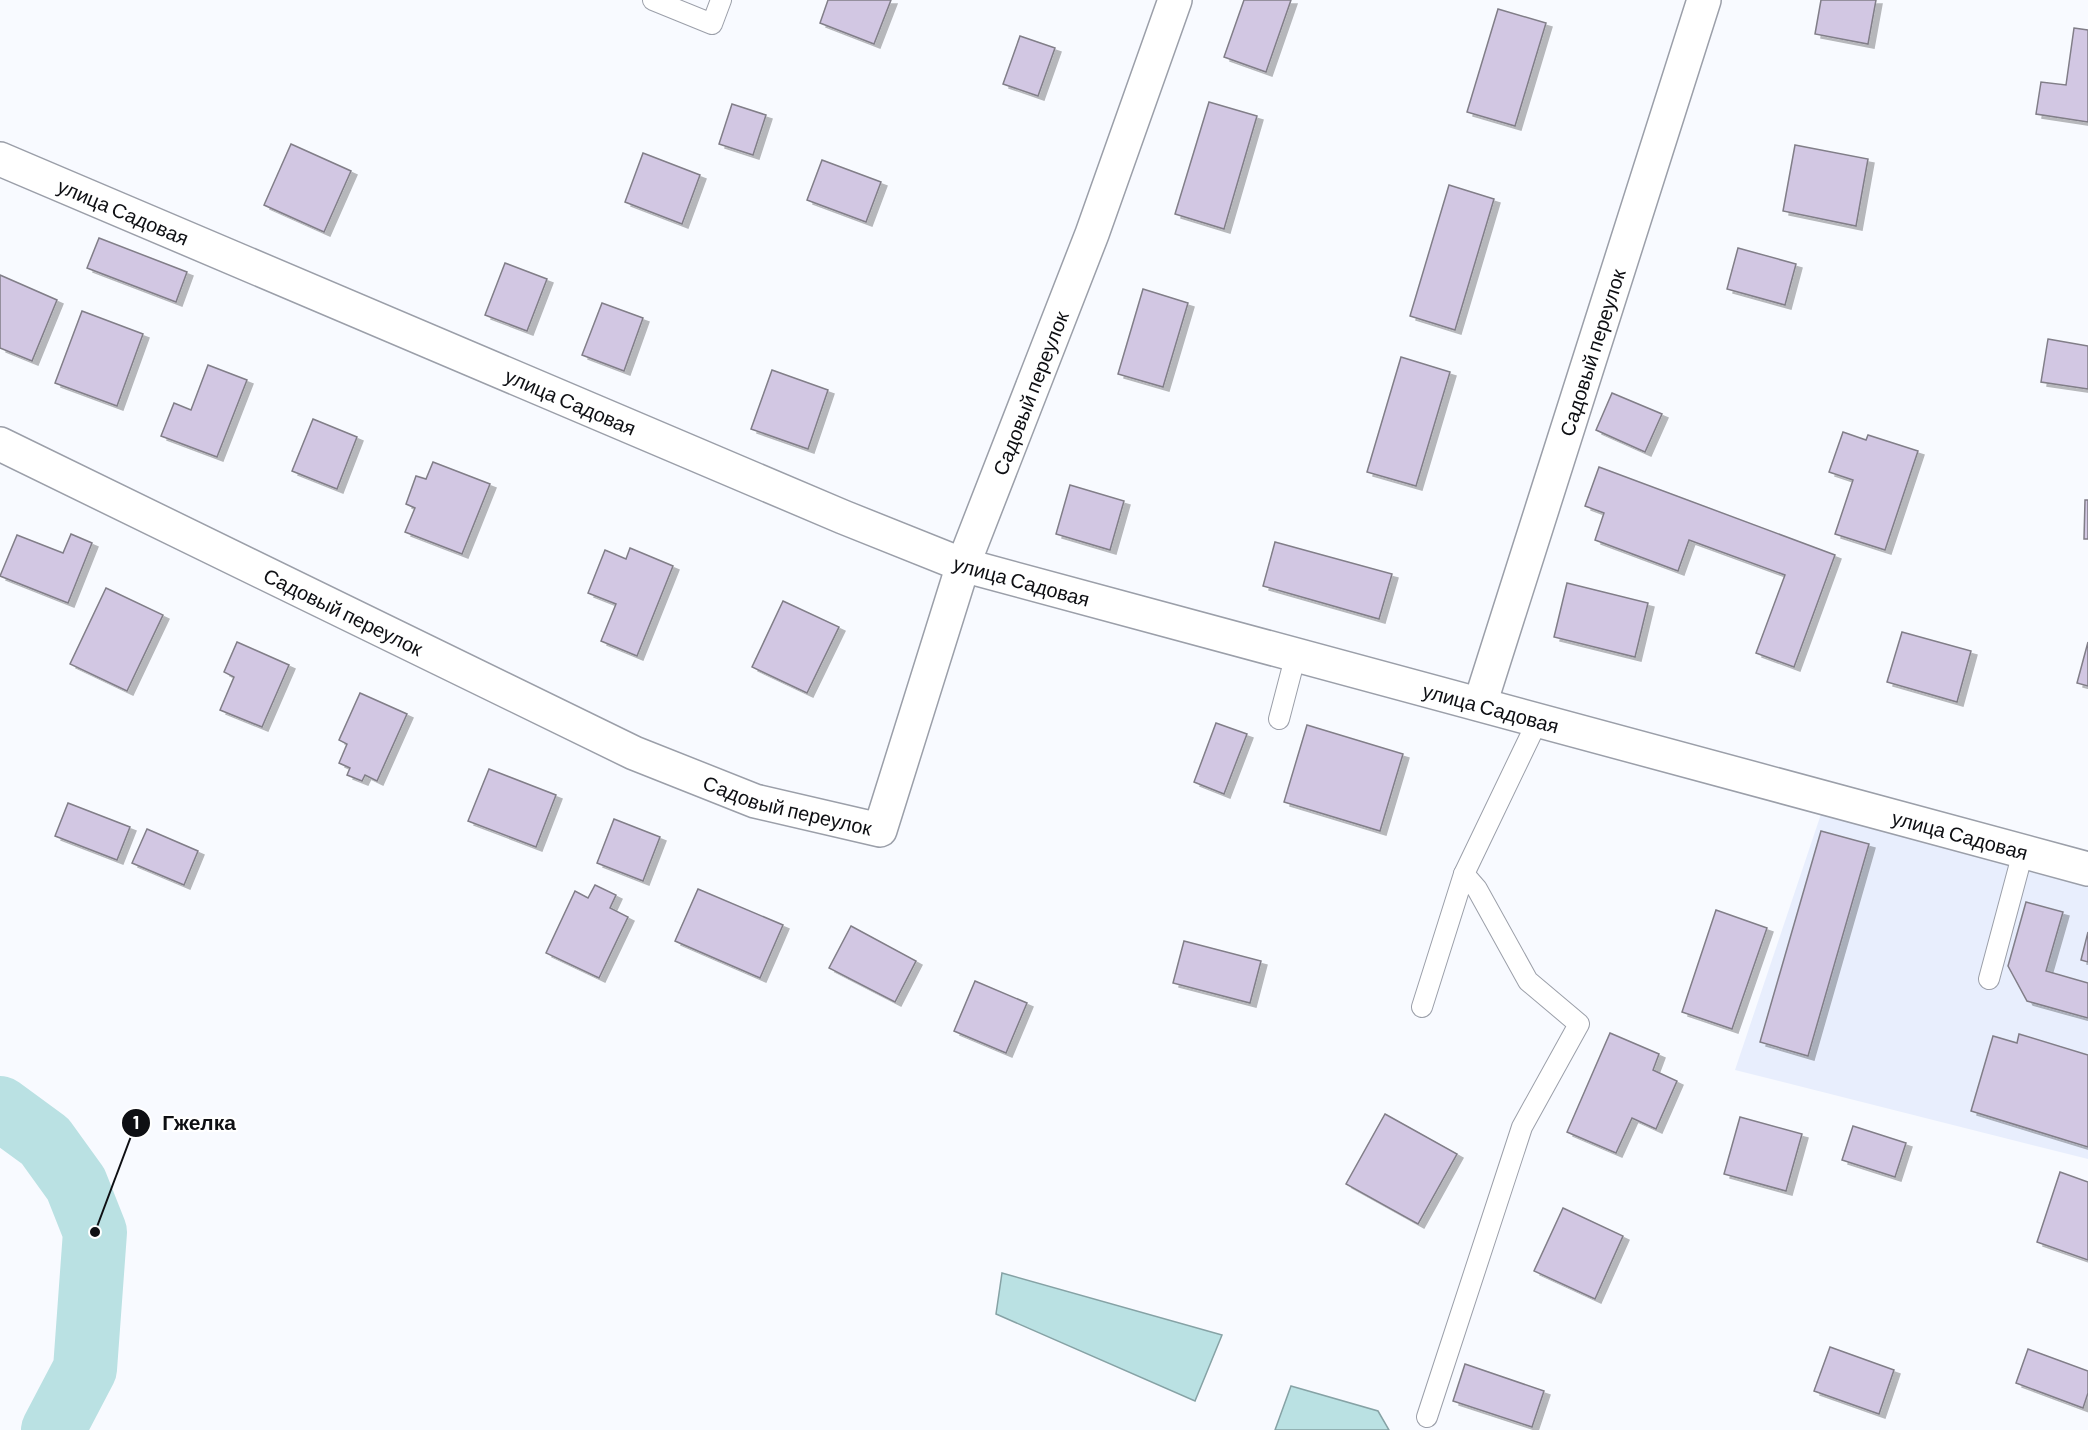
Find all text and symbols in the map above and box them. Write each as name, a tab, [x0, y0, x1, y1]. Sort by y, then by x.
street label: улица Садовая	[54, 173, 192, 250]
street label: Садовый переулок	[1554, 266, 1630, 439]
street label: Садовый переулок	[987, 307, 1073, 479]
street label: улица Садовая	[502, 363, 640, 440]
street label: улица Садовая	[950, 550, 1092, 611]
street label: Садовый переулок	[260, 562, 427, 660]
street label: улица Садовая	[1420, 678, 1562, 738]
street label: Садовый переулок	[700, 770, 874, 840]
street label: улица Садовая	[1889, 805, 2031, 864]
callout: Гжелка	[121, 1103, 248, 1142]
text: Гжелка	[162, 1109, 236, 1134]
text: 1	[133, 1111, 139, 1133]

